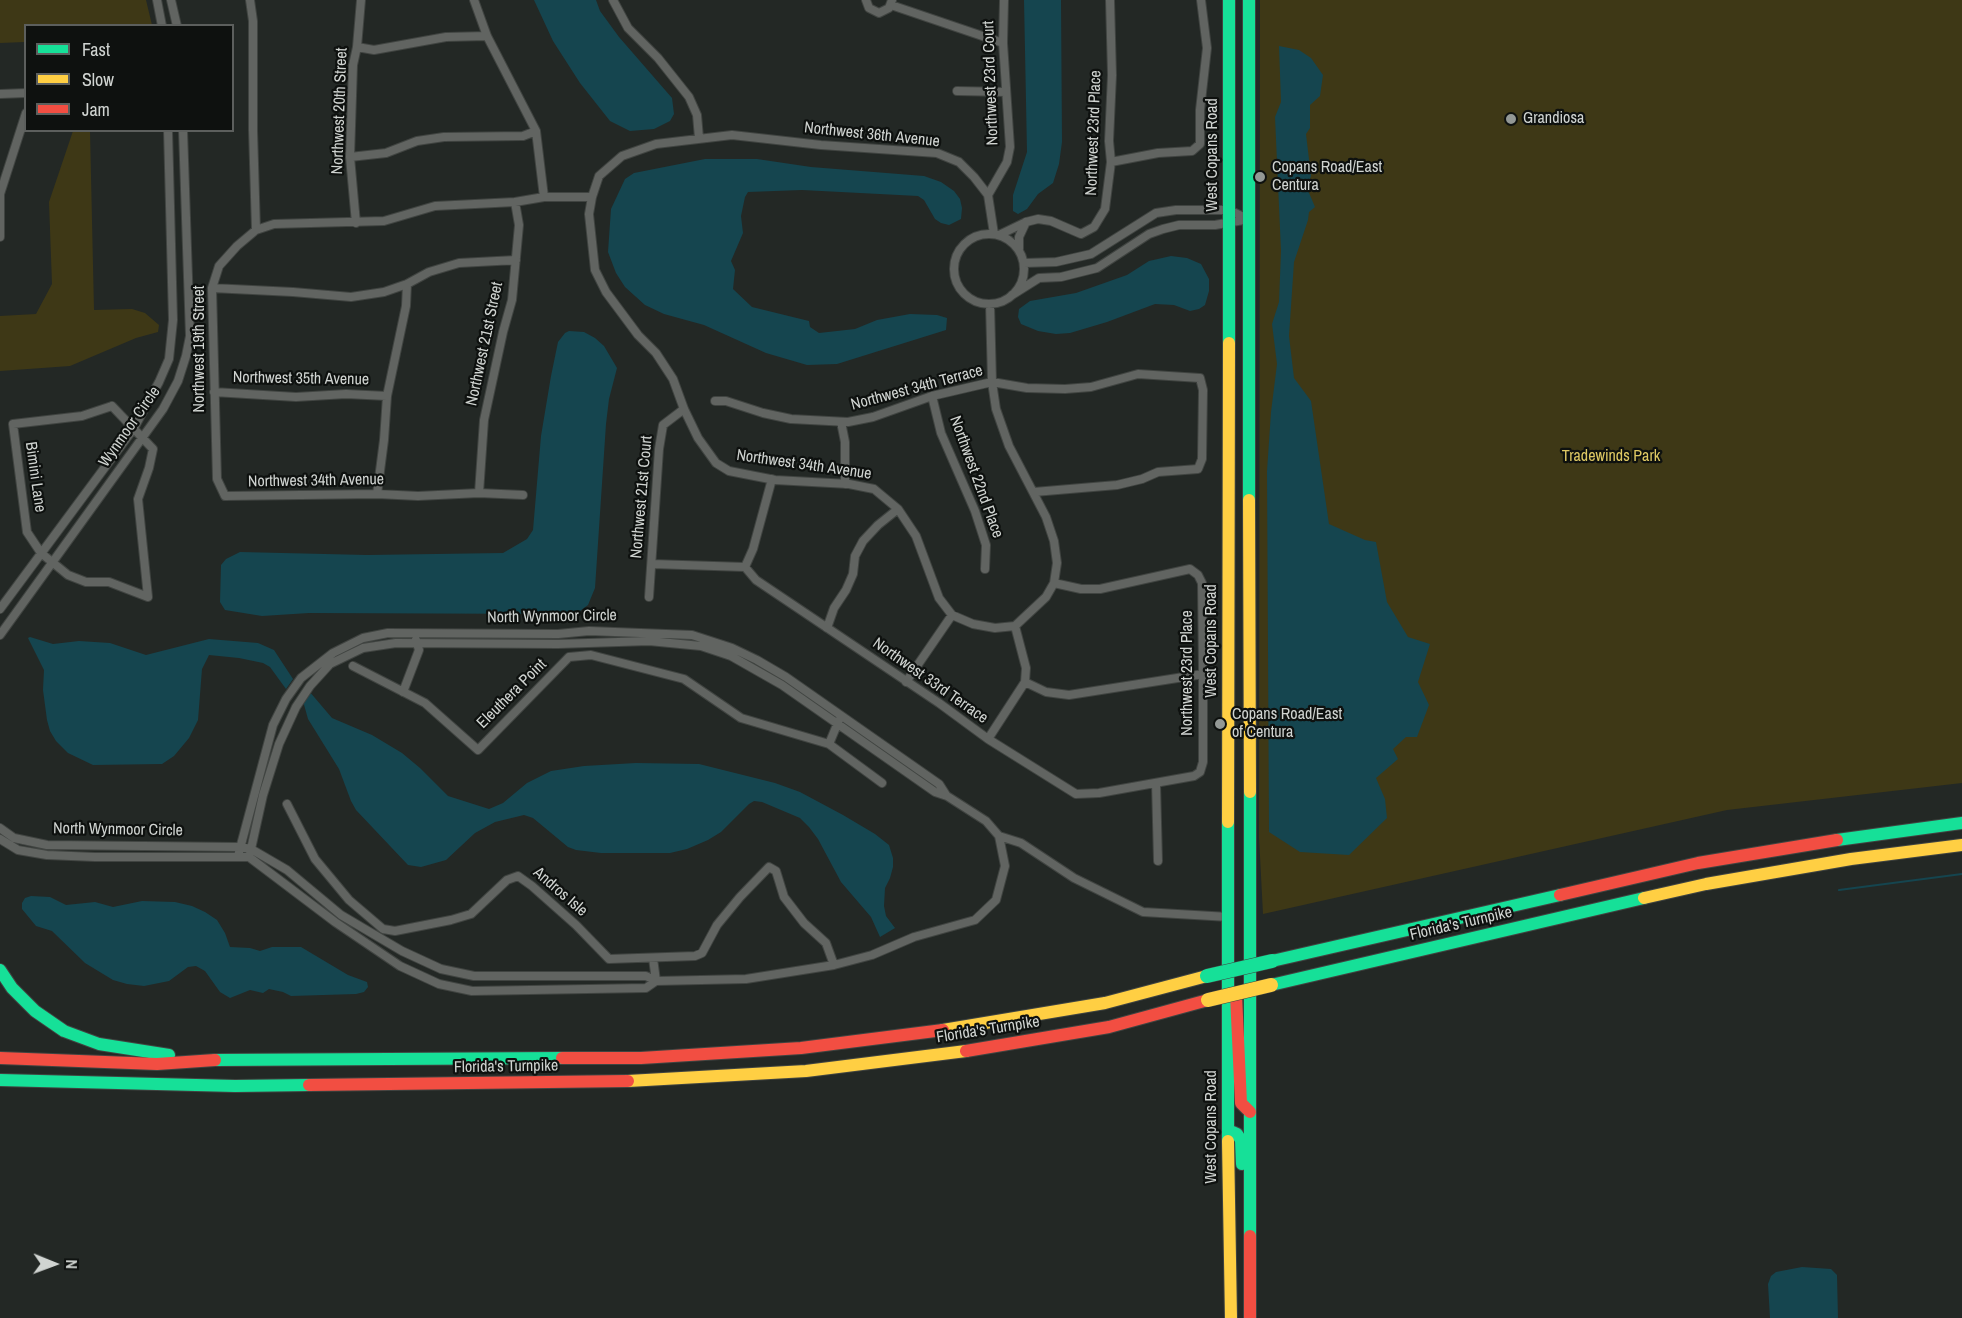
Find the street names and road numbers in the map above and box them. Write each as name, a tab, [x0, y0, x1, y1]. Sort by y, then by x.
street label: Northwest 23rd Court	[979, 20, 1003, 146]
street label: Northwest 20th Street	[328, 47, 352, 175]
street label: Northwest 23rd Place	[1082, 70, 1106, 196]
street label: West Copans Road	[1203, 98, 1223, 212]
street label: Northwest 36th Avenue	[803, 118, 941, 152]
street label: Northwest 21st Street	[462, 280, 508, 408]
street label: Northwest 19th Street	[190, 286, 210, 412]
street label: Northwest 34th Terrace	[849, 361, 985, 415]
street label: Northwest 35th Avenue	[233, 368, 369, 390]
street label: Wynmoor Circle	[95, 383, 165, 471]
street label: Northwest 22nd Place	[945, 413, 1007, 541]
street label: Northwest 21st Court	[627, 435, 657, 559]
street label: Bimini Lane	[21, 441, 49, 513]
street label: Northwest 34th Avenue	[735, 446, 873, 484]
street label: Northwest 34th Avenue	[248, 470, 384, 492]
street label: West Copans Road	[1202, 584, 1222, 698]
street label: North Wynmoor Circle	[487, 606, 617, 628]
street label: Northwest 23rd Place	[1178, 610, 1198, 736]
street label: Northwest 33rd Terrace	[869, 634, 991, 728]
street label: Eleuthera Point	[473, 655, 551, 733]
street label: North Wynmoor Circle	[53, 819, 183, 841]
street label: Andros Isle	[529, 863, 591, 921]
street label: Florida's Turnpike	[1408, 903, 1514, 945]
street label: Florida's Turnpike	[935, 1012, 1041, 1048]
street label: Florida's Turnpike	[454, 1056, 558, 1078]
street label: West Copans Road	[1202, 1070, 1222, 1184]

